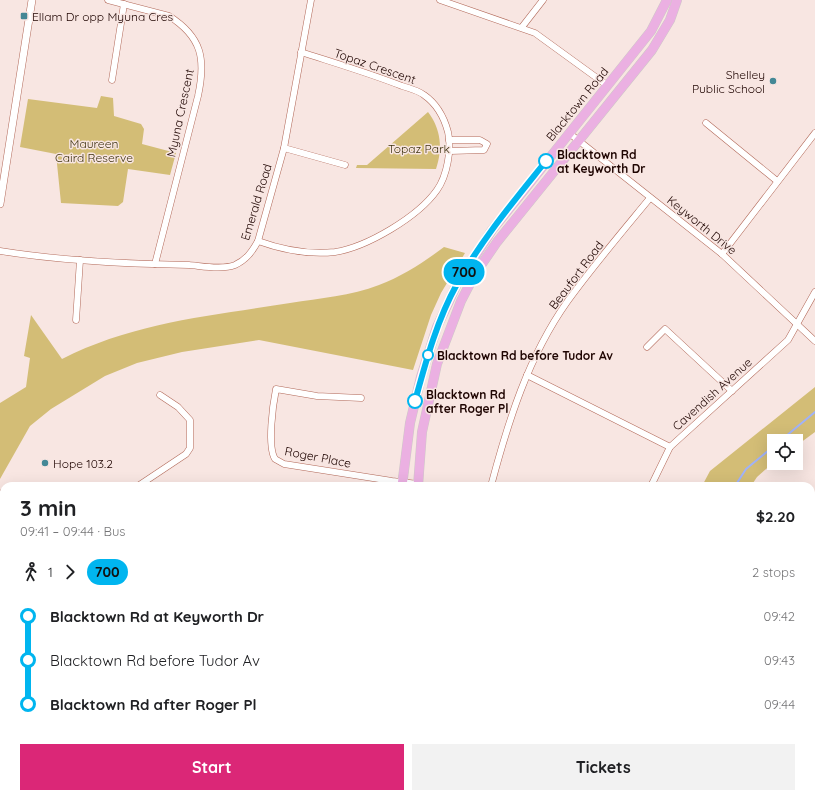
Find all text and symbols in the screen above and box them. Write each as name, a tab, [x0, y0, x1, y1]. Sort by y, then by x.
place label: Ellam Dr opp Myuna Cres	[32, 9, 173, 24]
marker: Ellam Dr opp Myuna Cres	[19, 11, 29, 21]
street label: Topaz Crescent	[332, 45, 418, 87]
street label: Blacktown Road	[543, 64, 611, 144]
place label: Shelley Public School	[692, 67, 765, 96]
street label: Myuna Crescent	[163, 68, 197, 158]
marker: Shelley Public School	[768, 76, 778, 86]
park label: Maureen Caird Reserve	[55, 136, 133, 165]
park label: Topaz Park	[388, 141, 450, 156]
place label: Blacktown Rd at Keyworth Dr	[557, 147, 645, 176]
marker: Blacktown Rd at Keyworth Dr	[538, 153, 554, 169]
street label: Emerald Road	[237, 162, 275, 242]
street label: Keyworth Drive	[664, 192, 740, 258]
street label: Beaufort Road	[545, 238, 607, 312]
line badge: 700	[441, 259, 487, 285]
text: 700	[452, 263, 476, 281]
place label: Blacktown Rd before Tudor Av	[437, 348, 613, 363]
marker: Blacktown Rd before Tudor Av	[422, 349, 434, 361]
street label: Cavendish Avenue	[669, 354, 755, 434]
place label: Blacktown Rd after Roger Pl	[426, 387, 509, 416]
marker: Blacktown Rd after Roger Pl	[407, 393, 423, 409]
map controls	[767, 434, 803, 470]
button: locate	[767, 434, 803, 470]
street label: Roger Place	[284, 443, 353, 471]
place label: Hope 103.2	[53, 456, 113, 471]
marker: Hope 103.2	[40, 458, 50, 468]
text: 3 min	[20, 494, 77, 522]
text: $2.20	[756, 507, 795, 526]
text: 09:41 – 09:44 · Bus	[20, 523, 125, 539]
icon: walk	[20, 561, 42, 583]
icon: forward	[59, 561, 81, 583]
text: 700	[95, 563, 120, 581]
text: 1	[48, 564, 53, 580]
text: 2 stops	[752, 564, 795, 580]
text: Blacktown Rd at Keyworth Dr	[50, 607, 264, 626]
text: 09:42	[764, 608, 795, 624]
text: Blacktown Rd before Tudor Av	[50, 651, 260, 670]
text: 09:43	[764, 652, 795, 668]
text: Blacktown Rd after Roger Pl	[50, 695, 257, 714]
text: 09:44	[764, 696, 795, 712]
button: Start	[20, 744, 404, 790]
button: Tickets	[412, 744, 795, 790]

